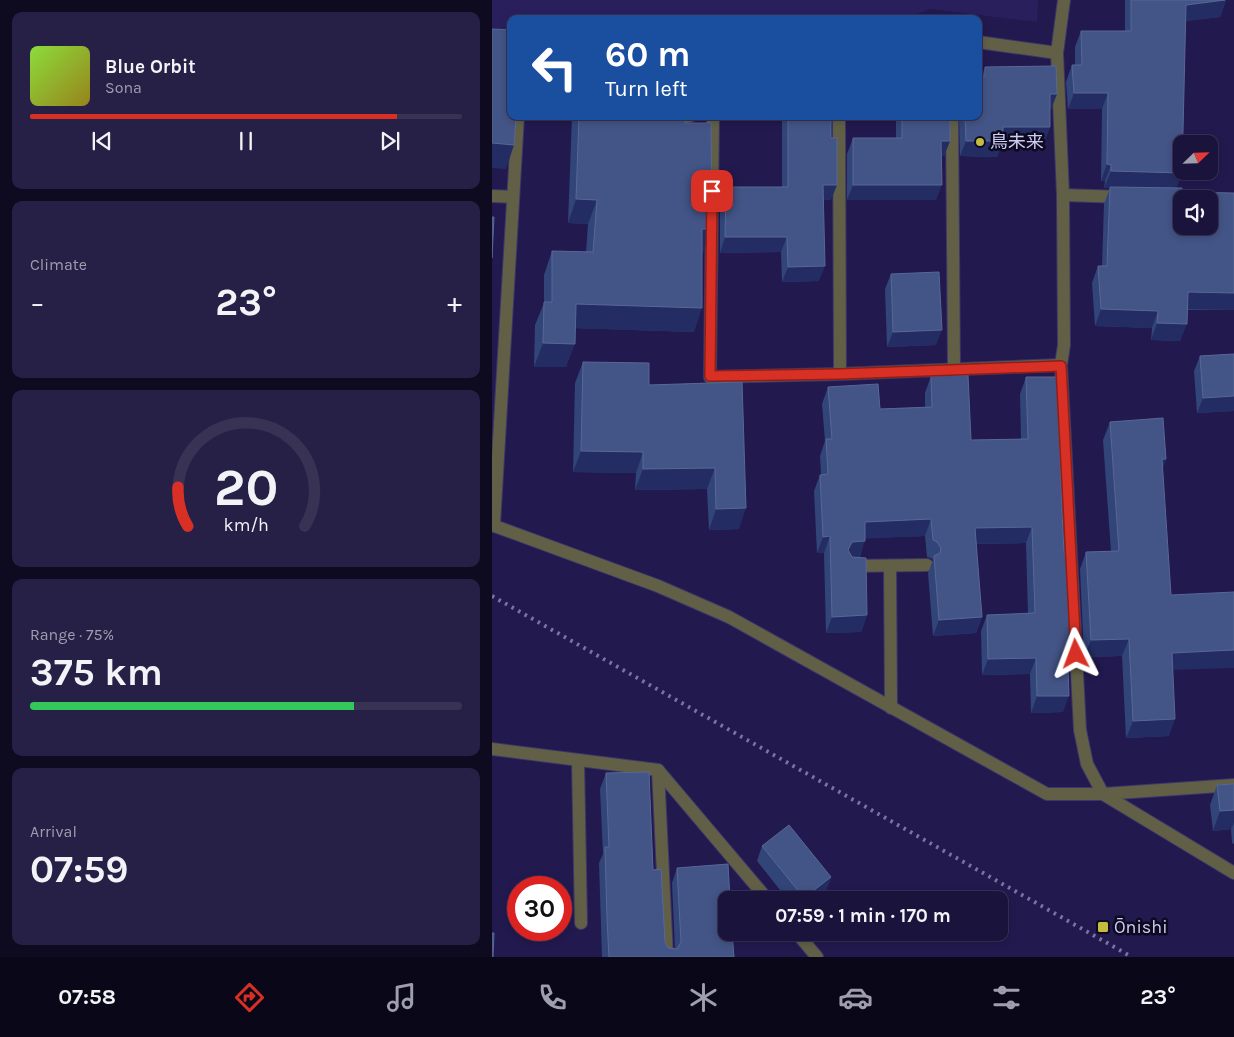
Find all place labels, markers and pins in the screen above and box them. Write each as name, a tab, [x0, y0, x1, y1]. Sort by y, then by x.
place label: 鳥未来	[990, 131, 1044, 153]
marker: 鳥未来	[974, 136, 986, 148]
pin	[691, 170, 733, 212]
place label: Ōnishi	[1114, 916, 1168, 938]
marker: Ōnishi	[1096, 920, 1110, 934]

